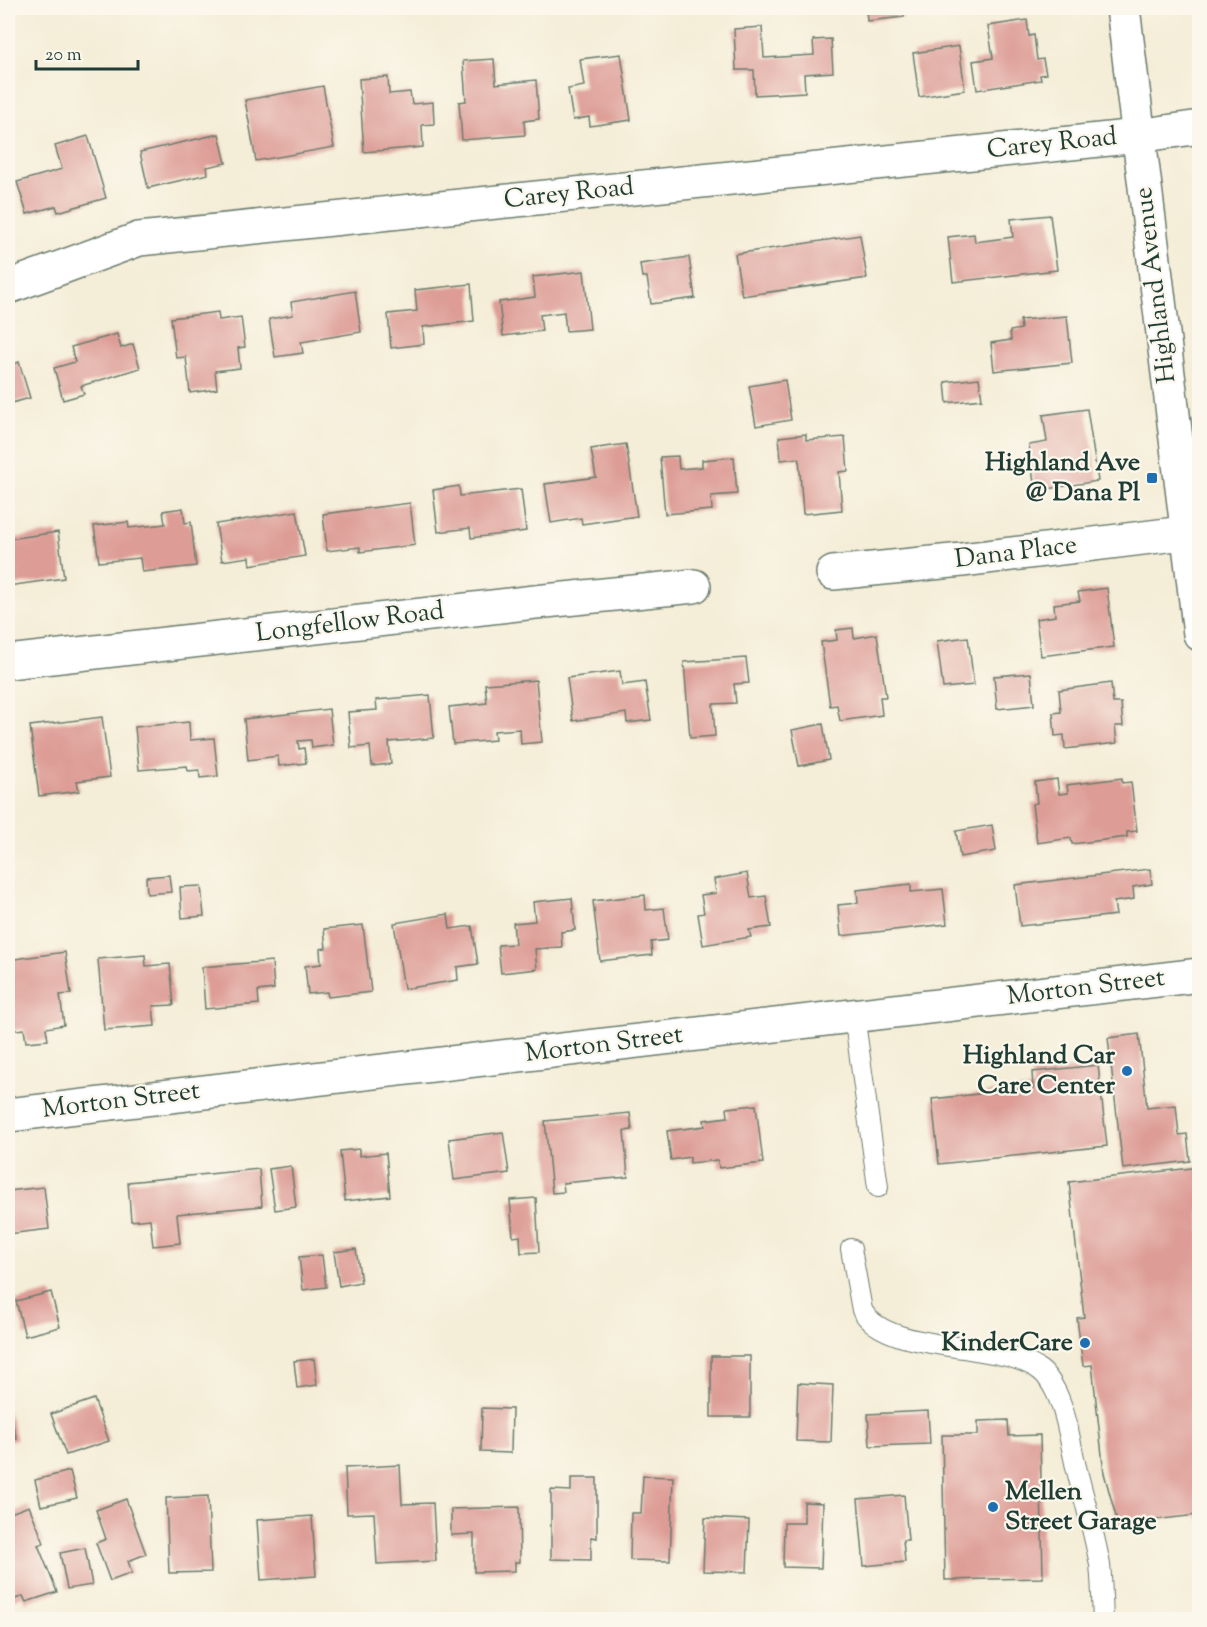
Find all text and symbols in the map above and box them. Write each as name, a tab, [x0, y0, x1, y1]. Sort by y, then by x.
scale bar	[36, 33, 138, 71]
text: 20 m	[45, 43, 82, 69]
street label: Carey Road	[985, 119, 1119, 169]
street label: Carey Road	[502, 169, 636, 219]
street label: Highland Avenue	[1126, 185, 1186, 385]
place label: Highland Ave @ Dana Pl	[985, 445, 1141, 512]
marker: Highland Ave @ Dana Pl	[1145, 471, 1159, 485]
street label: Dana Place	[953, 527, 1079, 579]
street label: Longfellow Road	[254, 593, 446, 653]
street label: Morton Street	[1005, 960, 1167, 1016]
street label: Morton Street	[523, 1017, 685, 1073]
place label: Highland Car Care Center	[963, 1038, 1115, 1105]
marker: Highland Car Care Center	[1120, 1064, 1134, 1078]
street label: Morton Street	[40, 1073, 202, 1129]
place label: KinderCare	[941, 1325, 1073, 1362]
marker: KinderCare	[1078, 1336, 1092, 1350]
place label: Mellen Street Garage	[1005, 1474, 1157, 1541]
marker: Mellen Street Garage	[986, 1500, 1000, 1514]

